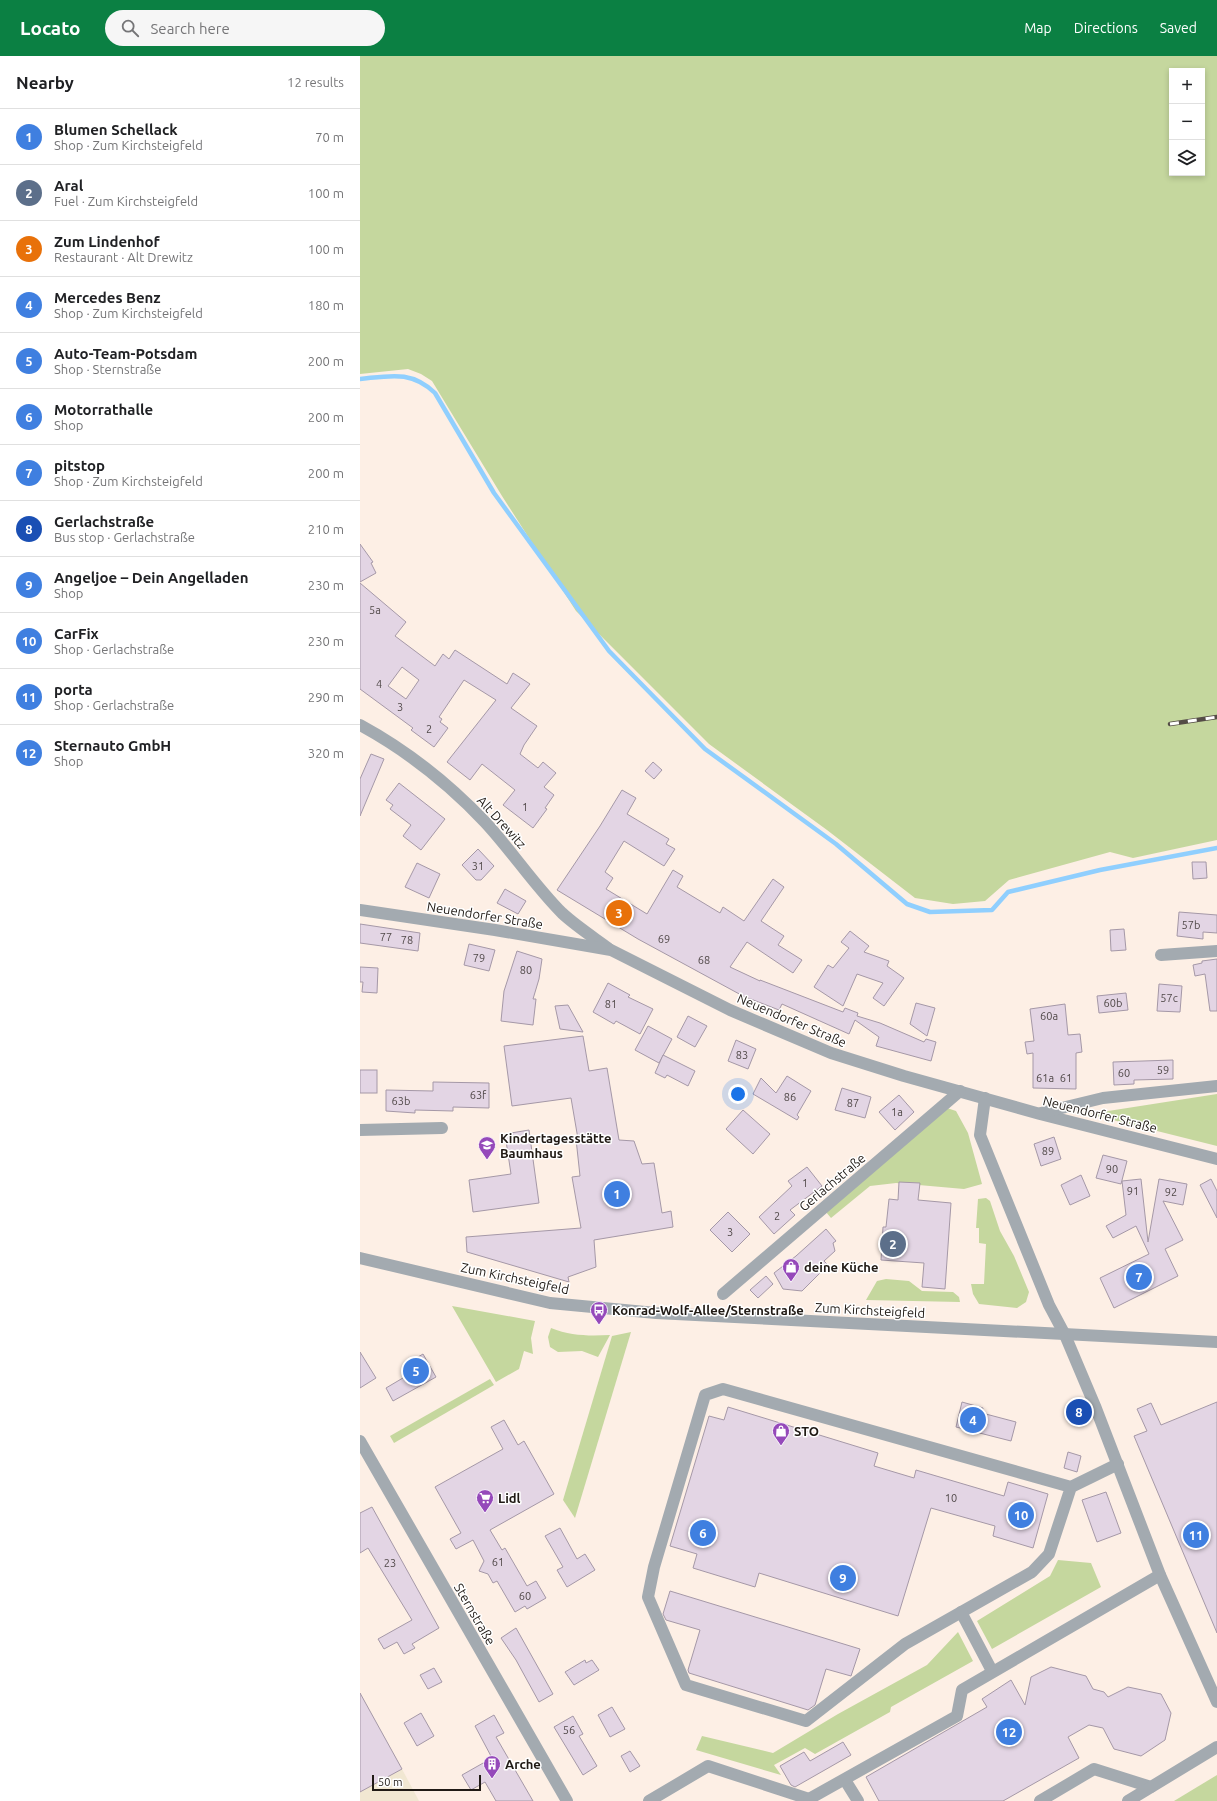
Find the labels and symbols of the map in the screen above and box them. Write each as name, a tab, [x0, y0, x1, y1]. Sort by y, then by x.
house number: 5a	[369, 604, 381, 616]
house number: 4	[376, 678, 382, 690]
house number: 3	[397, 701, 403, 713]
house number: 2	[426, 723, 432, 735]
street label: Alt Drewitz	[475, 793, 529, 851]
house number: 1	[522, 801, 528, 813]
house number: 31	[472, 860, 484, 872]
pin: 3	[606, 898, 632, 928]
street label: Neuendorfer Straße	[426, 899, 544, 931]
house number: 57b	[1182, 919, 1200, 931]
house number: 77	[380, 931, 392, 943]
house number: 69	[658, 933, 670, 945]
house number: 78	[401, 934, 413, 946]
house number: 79	[473, 952, 485, 964]
house number: 68	[698, 954, 710, 966]
house number: 80	[520, 964, 532, 976]
street label: Neuendorfer Straße	[735, 991, 849, 1049]
house number: 57c	[1160, 992, 1178, 1004]
house number: 60b	[1104, 997, 1122, 1009]
house number: 81	[605, 998, 617, 1010]
house number: 60a	[1040, 1010, 1058, 1022]
house number: 83	[736, 1049, 748, 1061]
house number: 59	[1157, 1064, 1169, 1076]
house number: 60	[1118, 1067, 1130, 1079]
house number: 61a	[1036, 1072, 1054, 1084]
house number: 61	[1060, 1072, 1072, 1084]
your location	[728, 1084, 748, 1104]
house number: 63f	[470, 1089, 487, 1101]
house number: 86	[784, 1091, 796, 1103]
street label: Neuendorfer Straße	[1041, 1093, 1159, 1135]
house number: 63b	[392, 1095, 410, 1107]
house number: 87	[847, 1097, 859, 1109]
house number: 1a	[891, 1106, 903, 1118]
place label: Kindertagesstätte Baumhaus	[500, 1131, 611, 1160]
school or university icon: Kindertagesstätte Baumhaus	[477, 1135, 497, 1160]
house number: 89	[1042, 1145, 1054, 1157]
street label: Gerlachstraße	[796, 1150, 868, 1214]
house number: 90	[1106, 1163, 1118, 1175]
house number: 1	[802, 1177, 808, 1189]
pin: 1	[604, 1179, 630, 1209]
house number: 91	[1127, 1185, 1139, 1197]
house number: 92	[1165, 1186, 1177, 1198]
house number: 2	[774, 1210, 780, 1222]
house number: 3	[727, 1226, 733, 1238]
pin: 2	[880, 1229, 906, 1259]
shop icon: deine Küche	[781, 1257, 801, 1282]
street label: Zum Kirchsteigfeld	[460, 1260, 570, 1296]
place label: deine Küche	[804, 1260, 878, 1274]
pin: 7	[1126, 1262, 1152, 1292]
bus stop icon: Konrad-Wolf-Allee/Sternstraße	[589, 1300, 609, 1325]
street label: Zum Kirchsteigfeld	[815, 1300, 925, 1320]
place label: Konrad-Wolf-Allee/Sternstraße	[612, 1303, 804, 1317]
pin: 5	[403, 1356, 429, 1386]
pin: 8	[1066, 1397, 1092, 1427]
pin: 4	[960, 1405, 986, 1435]
shop icon: STO	[771, 1421, 791, 1446]
place label: STO	[794, 1424, 819, 1438]
supermarket icon: Lidl	[475, 1488, 495, 1513]
place label: Lidl	[498, 1491, 521, 1505]
house number: 10	[945, 1492, 957, 1504]
pin: 10	[1008, 1500, 1034, 1530]
pin: 6	[690, 1518, 716, 1548]
pin: 11	[1183, 1520, 1209, 1550]
house number: 61	[492, 1556, 504, 1568]
house number: 23	[384, 1557, 396, 1569]
pin: 9	[830, 1563, 856, 1593]
street label: Sternstraße	[452, 1581, 498, 1647]
house number: 60	[519, 1590, 531, 1602]
pin: 12	[996, 1717, 1022, 1747]
house number: 56	[563, 1724, 575, 1736]
building icon: Arche	[482, 1754, 502, 1779]
place label: Arche	[505, 1757, 541, 1771]
scale bar	[372, 1773, 481, 1792]

